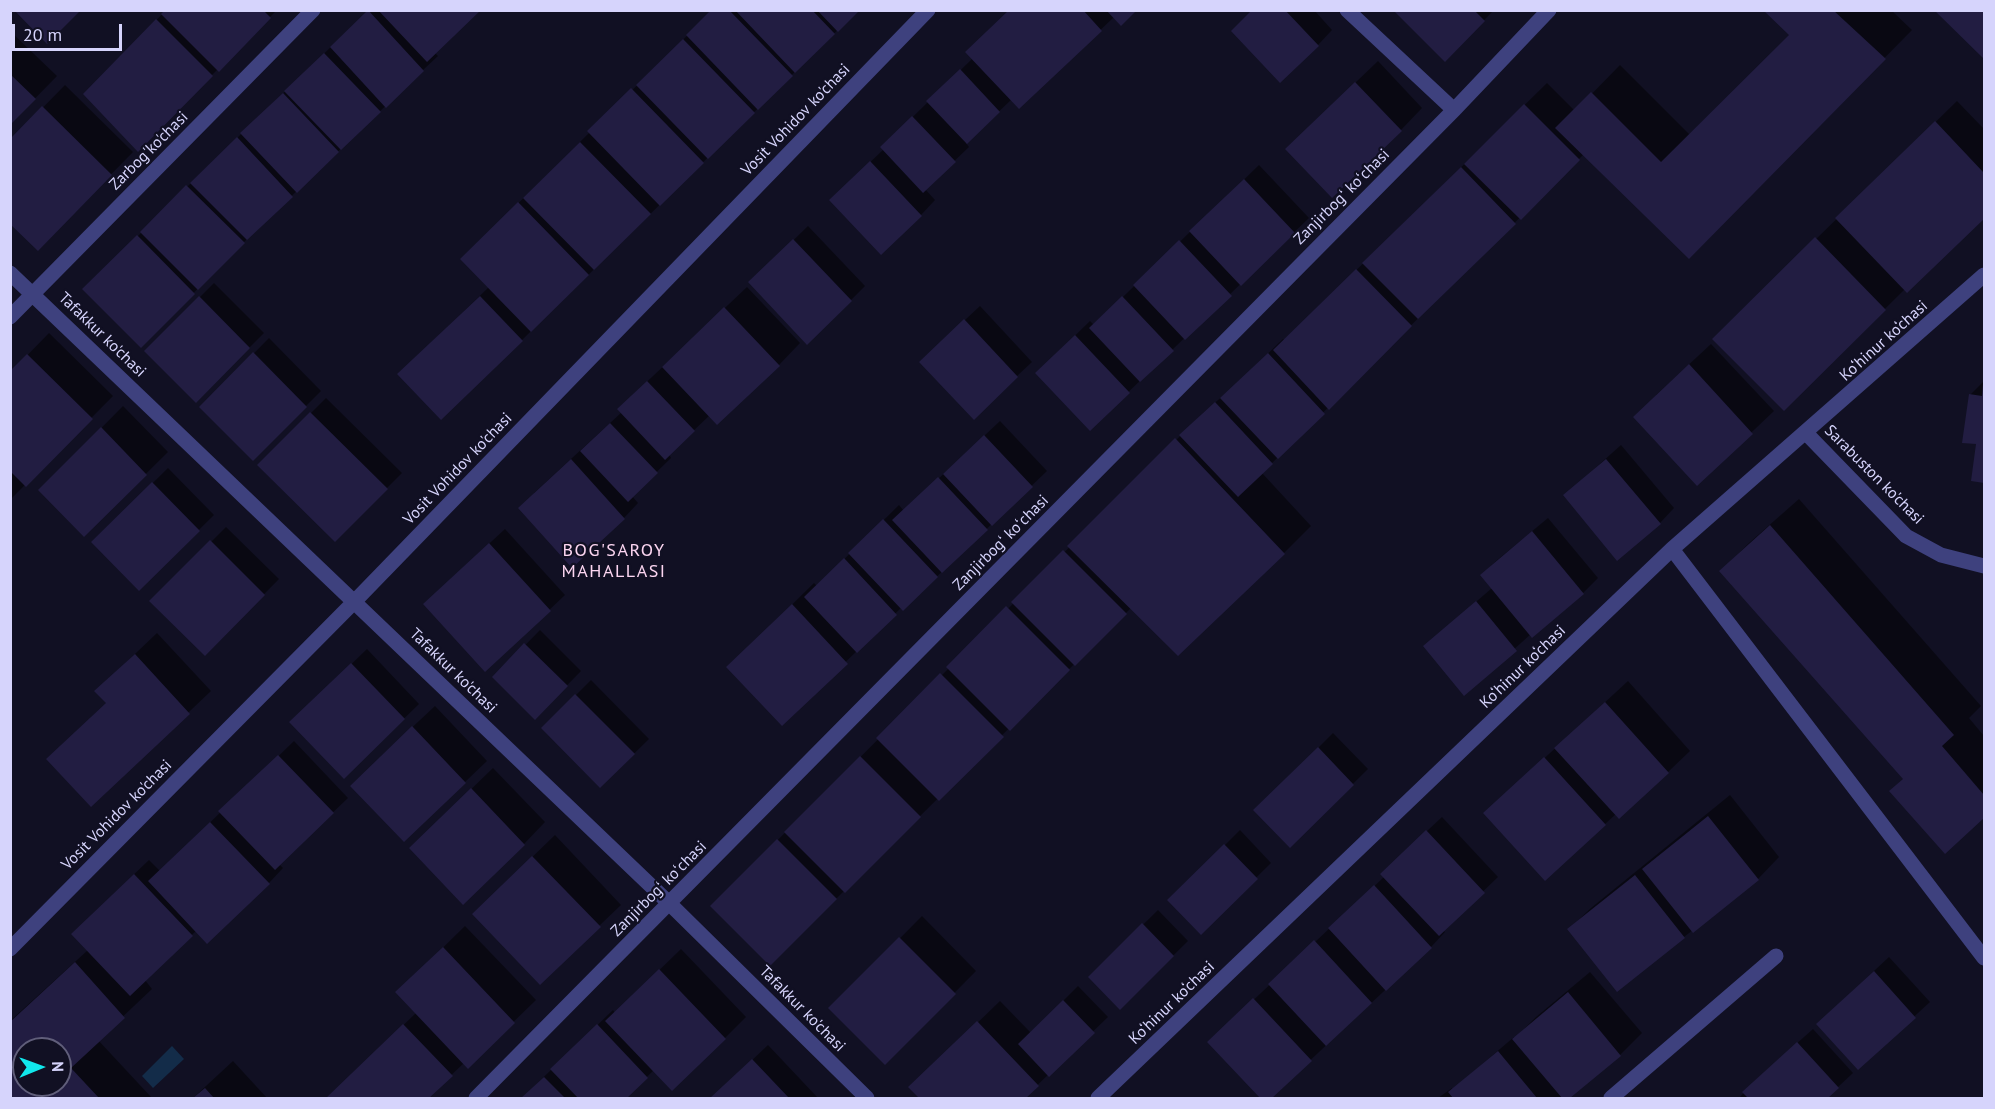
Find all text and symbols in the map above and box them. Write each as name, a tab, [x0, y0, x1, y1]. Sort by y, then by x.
scale bar	[15, 12, 124, 50]
text: 20 m	[23, 23, 62, 46]
street label: Vosit Vohidov ko'chasi	[738, 60, 854, 180]
street label: Zarbog'ko'chasi	[106, 108, 192, 194]
street label: Zanjirbogʻ koʻchasi	[1290, 145, 1394, 249]
street label: Tafakkur ko'chasi	[54, 289, 150, 381]
street label: Ko‘hinur ko‘chasi	[1836, 297, 1932, 385]
street label: Vosit Vohidov ko'chasi	[400, 409, 516, 529]
street label: Sarabuston ko'chasi	[1820, 421, 1928, 529]
street label: Zanjirbogʻ koʻchasi	[949, 491, 1053, 595]
district label: BOG'SAROY MAHALLASI	[562, 540, 666, 582]
street label: Ko‘hinur ko‘chasi	[1476, 621, 1570, 713]
street label: Tafakkur ko'chasi	[405, 625, 501, 717]
street label: Vosit Vohidov ko'chasi	[58, 756, 176, 874]
street label: Zanjirbogʻ koʻchasi	[607, 837, 711, 941]
street label: Ko‘hinur ko‘chasi	[1125, 957, 1219, 1049]
street label: Tafakkur ko'chasi	[755, 962, 849, 1056]
north arrow	[12, 1037, 72, 1097]
text: N	[48, 1061, 68, 1072]

